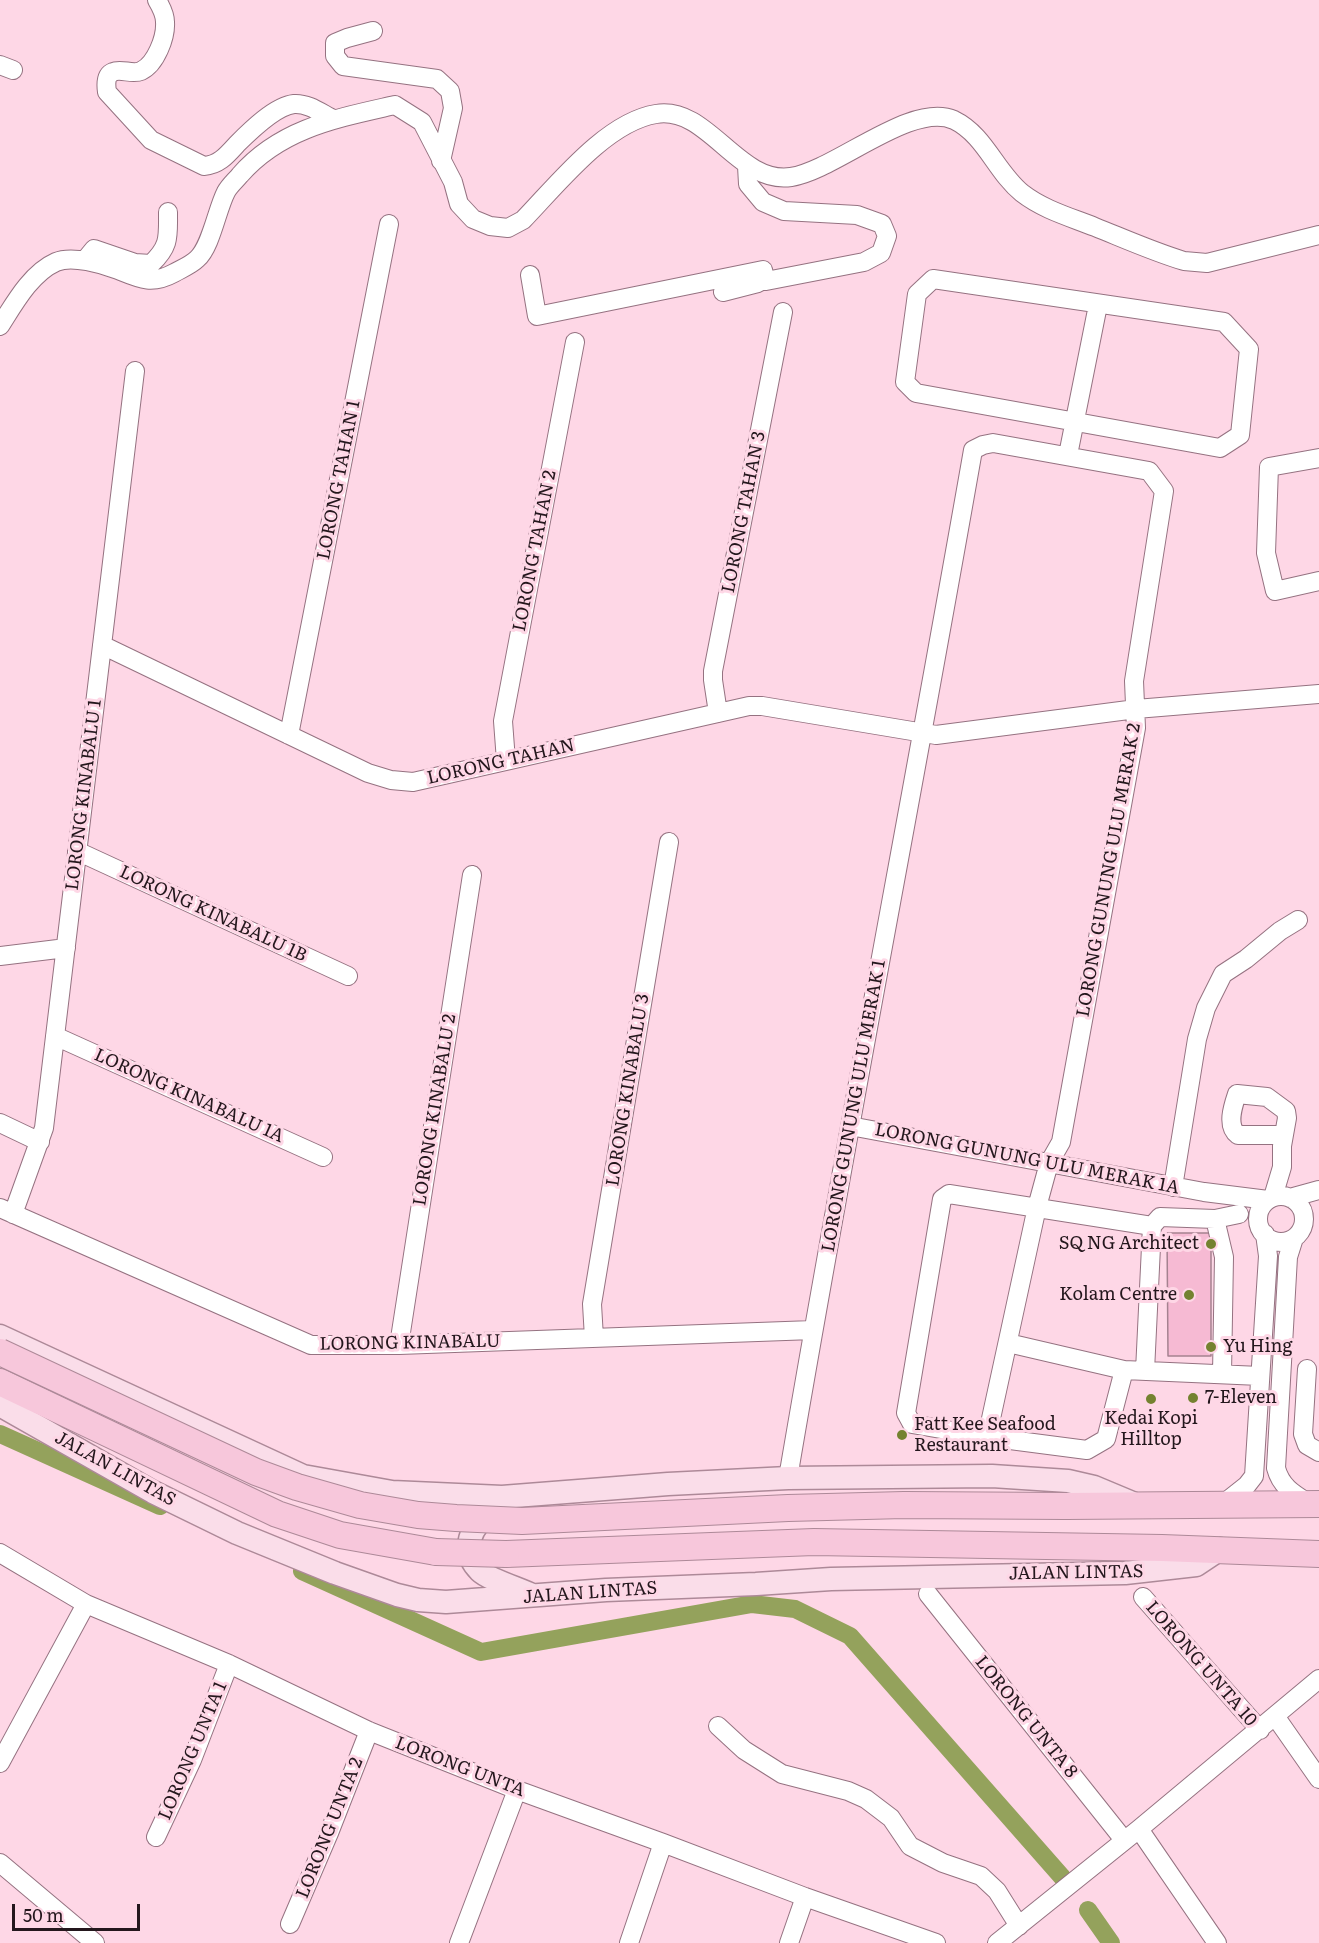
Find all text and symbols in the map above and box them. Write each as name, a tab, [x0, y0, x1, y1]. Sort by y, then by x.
street label: LORONG TAHAN 1	[313, 398, 365, 562]
street label: LORONG TAHAN 3	[718, 429, 770, 595]
street label: LORONG TAHAN 2	[509, 469, 561, 633]
street label: LORONG KINABALU 1	[62, 698, 106, 892]
street label: LORONG GUNUNG ULU MERAK 2	[1072, 721, 1146, 1019]
street label: LORONG TAHAN	[425, 734, 577, 790]
street label: LORONG KINABALU 1B	[116, 861, 310, 967]
street label: LORONG GUNUNG ULU MERAK 1	[818, 958, 890, 1254]
street label: LORONG KINABALU 3	[602, 992, 654, 1188]
street label: LORONG KINABALU 2	[409, 1013, 461, 1207]
street label: LORONG KINABALU 1A	[91, 1044, 287, 1148]
street label: LORONG GUNUNG ULU MERAK 1A	[873, 1119, 1181, 1199]
place label: SQ NG Architect	[1059, 1233, 1199, 1255]
marker: SQ NG Architect	[1204, 1237, 1218, 1251]
place label: Kolam Centre	[1059, 1284, 1177, 1306]
marker: Kolam Centre	[1182, 1288, 1196, 1302]
street label: LORONG KINABALU	[319, 1331, 501, 1355]
place label: Yu Hing	[1223, 1336, 1293, 1358]
marker: Yu Hing	[1204, 1340, 1218, 1354]
place label: 7-Eleven	[1205, 1387, 1277, 1409]
marker: 7-Eleven	[1186, 1391, 1200, 1405]
marker: Kedai Kopi Hilltop	[1144, 1392, 1158, 1406]
place label: Kedai Kopi Hilltop	[1104, 1408, 1198, 1450]
place label: Fatt Kee Seafood Restaurant	[914, 1414, 1056, 1456]
street label: JALAN LINTAS	[51, 1427, 179, 1511]
marker: Fatt Kee Seafood Restaurant	[895, 1428, 909, 1442]
street label: JALAN LINTAS	[1008, 1561, 1144, 1585]
street label: JALAN LINTAS	[522, 1578, 658, 1608]
street label: LORONG UNTA 10	[1141, 1597, 1261, 1731]
street label: LORONG UNTA 8	[970, 1652, 1082, 1782]
street label: LORONG UNTA 1	[154, 1679, 232, 1823]
street label: LORONG UNTA	[392, 1732, 528, 1802]
street label: LORONG UNTA 2	[292, 1754, 368, 1902]
scale bar	[15, 1892, 142, 1930]
text: 50 m	[23, 1901, 64, 1928]

